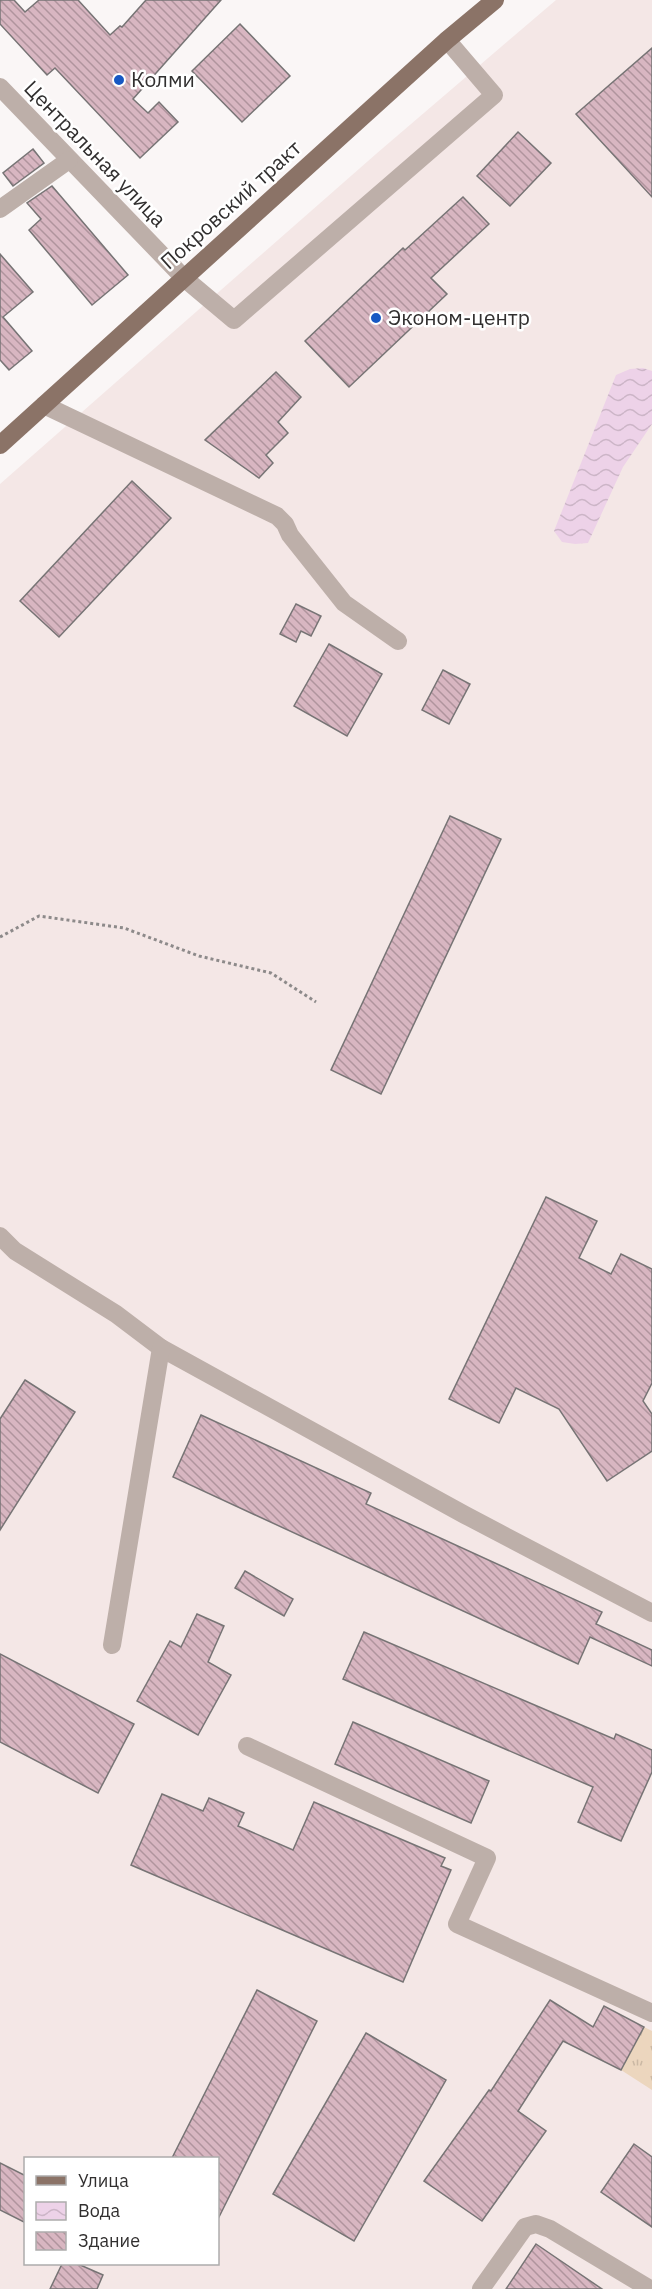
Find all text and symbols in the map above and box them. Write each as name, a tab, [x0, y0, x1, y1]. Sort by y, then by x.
place label: Колми	[131, 65, 195, 93]
marker: Колми	[112, 73, 126, 87]
street label: Центральная улица	[19, 74, 173, 233]
street label: Покровский тракт	[154, 134, 307, 275]
place label: Эконом-центр	[388, 303, 530, 331]
marker: Эконом-центр	[369, 311, 383, 325]
legend	[24, 2157, 219, 2265]
text: Улица	[78, 2169, 129, 2192]
text: Вода	[78, 2199, 121, 2222]
text: Здание	[78, 2229, 140, 2252]

